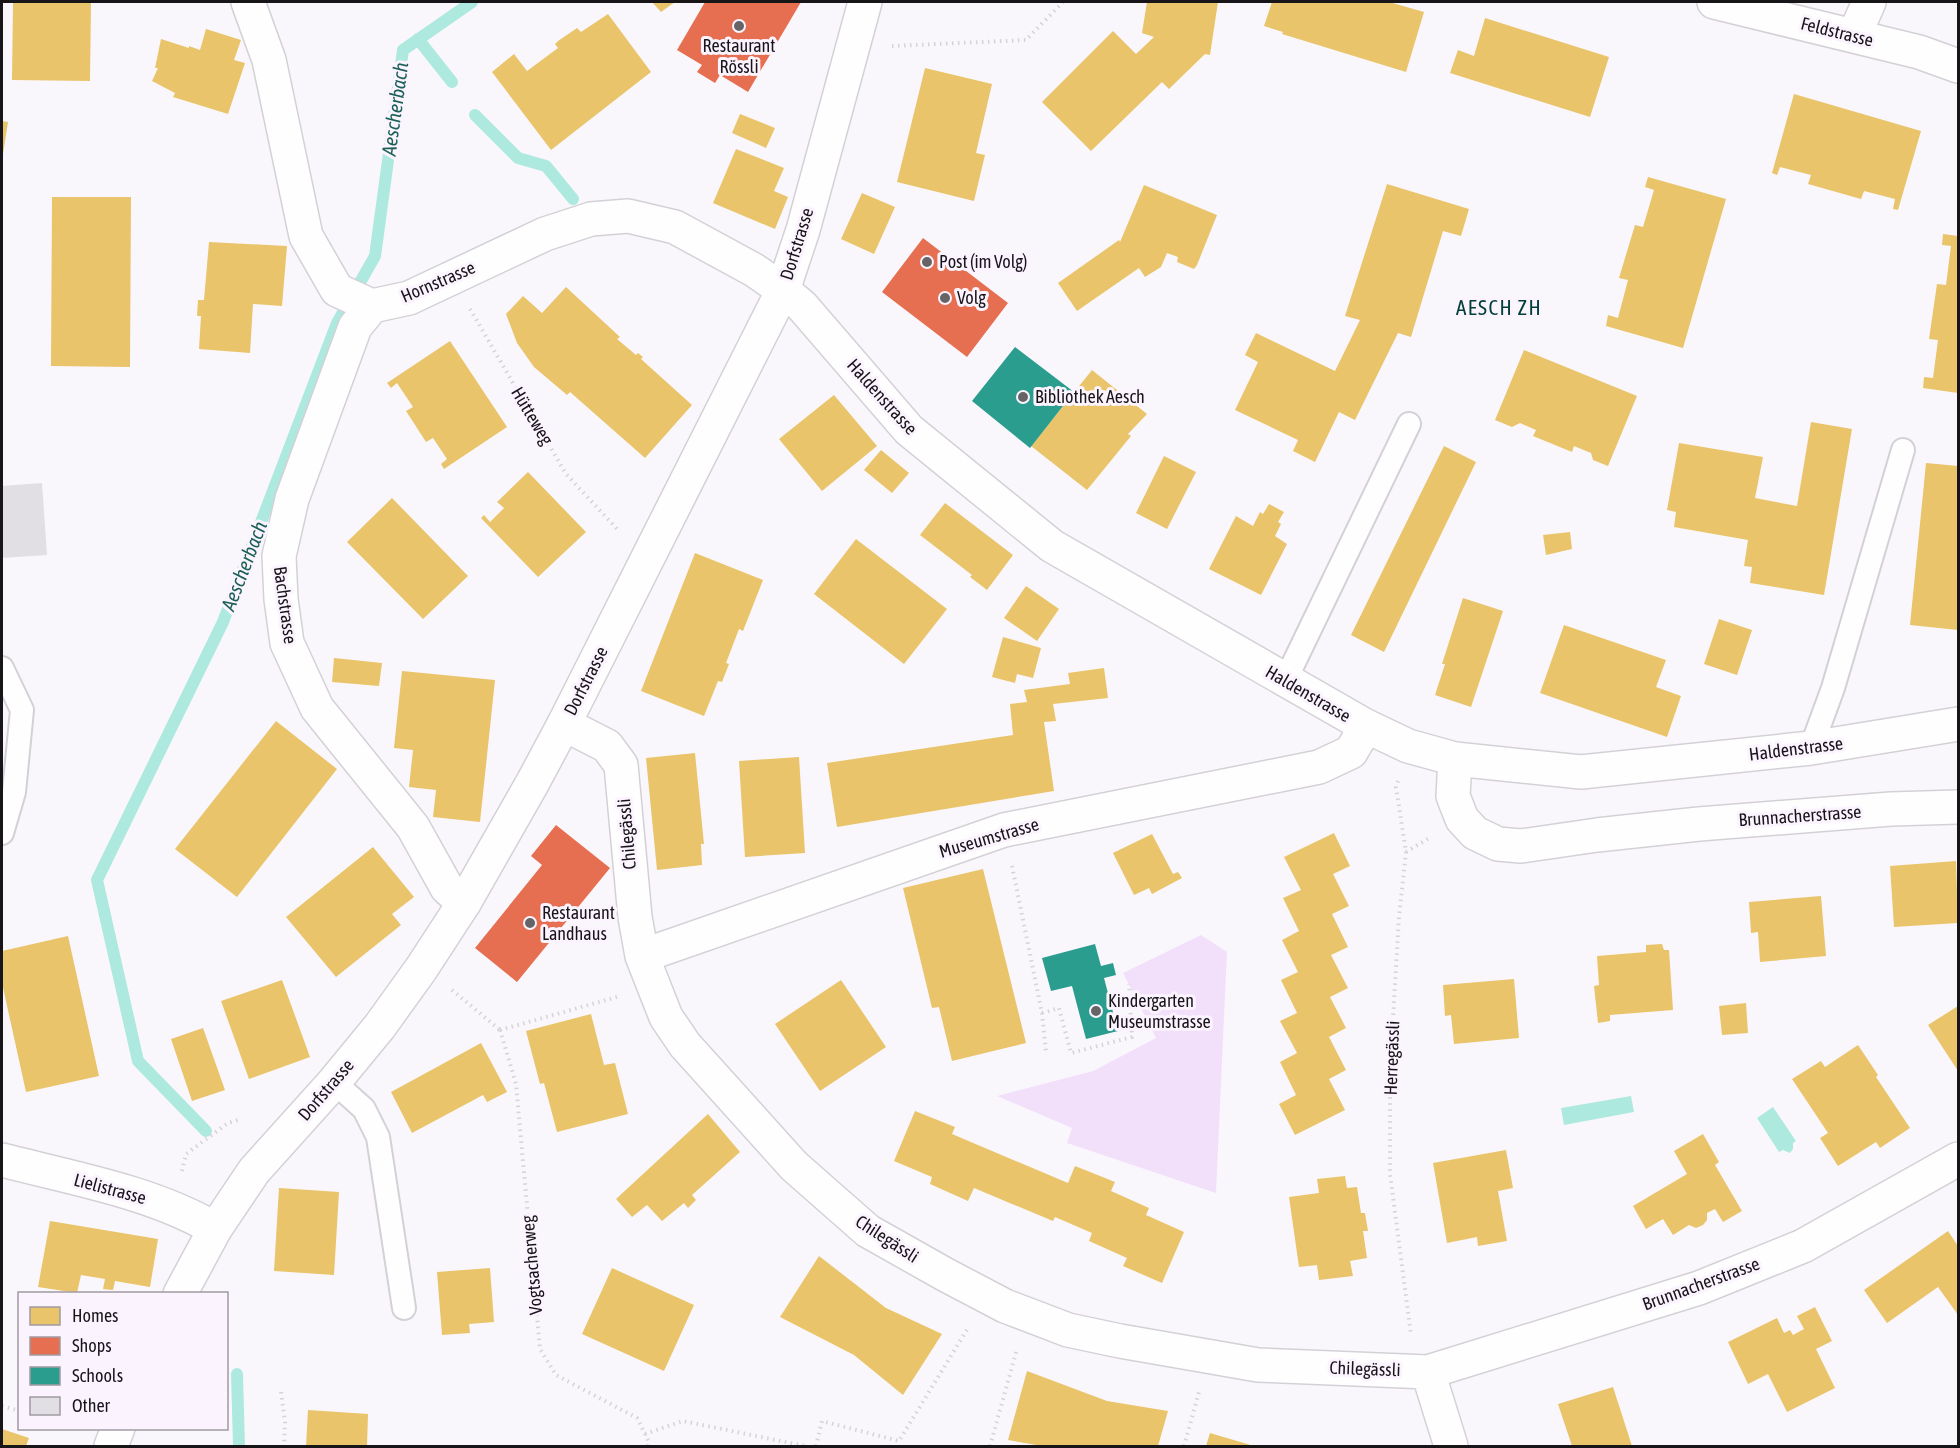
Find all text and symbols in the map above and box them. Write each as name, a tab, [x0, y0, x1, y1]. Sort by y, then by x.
street label: Feldstrasse	[1799, 12, 1876, 51]
marker: Restaurant Rössli	[732, 19, 746, 33]
place label: Restaurant Rössli	[702, 35, 776, 77]
water label: Aescherbach	[376, 61, 412, 158]
street label: Dorfstrasse	[776, 205, 817, 282]
place label: Post (im Volg)	[939, 251, 1027, 272]
marker: Post (im Volg)	[920, 255, 934, 269]
street label: Hornstrasse	[397, 256, 478, 307]
place label: Volg	[957, 287, 986, 308]
marker: Volg	[938, 291, 952, 305]
district label: AESCH ZH	[1456, 295, 1542, 319]
street label: Haldenstrasse	[843, 354, 922, 439]
street label: Hütteweg	[507, 383, 558, 449]
place label: Bibliothek Aesch	[1035, 386, 1145, 407]
marker: Bibliothek Aesch	[1016, 390, 1030, 404]
water label: Aescherbach	[216, 518, 271, 615]
street label: Bachstrasse	[270, 565, 301, 645]
street label: Dorfstrasse	[559, 643, 612, 719]
street label: Haldenstrasse	[1262, 661, 1354, 726]
street label: Haldenstrasse	[1748, 732, 1844, 765]
street label: Chilegässli	[613, 798, 640, 870]
street label: Brunnacherstrasse	[1738, 801, 1862, 830]
street label: Museumstrasse	[937, 813, 1041, 862]
place label: Restaurant Landhaus	[542, 902, 615, 944]
marker: Restaurant Landhaus	[523, 916, 537, 930]
place label: Kindergarten Museumstrasse	[1108, 990, 1211, 1032]
marker: Kindergarten Museumstrasse	[1089, 1004, 1103, 1018]
street label: Herregässli	[1380, 1020, 1403, 1096]
street label: Dorfstrasse	[293, 1055, 358, 1125]
street label: Lielistrasse	[72, 1169, 149, 1208]
street label: Chilegässli	[852, 1210, 923, 1267]
street label: Vogtsacherweg	[517, 1214, 546, 1316]
street label: Brunnacherstrasse	[1639, 1253, 1762, 1314]
legend	[18, 1292, 228, 1430]
text: Homes	[72, 1305, 118, 1326]
text: Shops	[72, 1335, 112, 1356]
street label: Chilegässli	[1329, 1357, 1401, 1380]
text: Schools	[72, 1365, 123, 1386]
text: Other	[72, 1395, 111, 1416]

